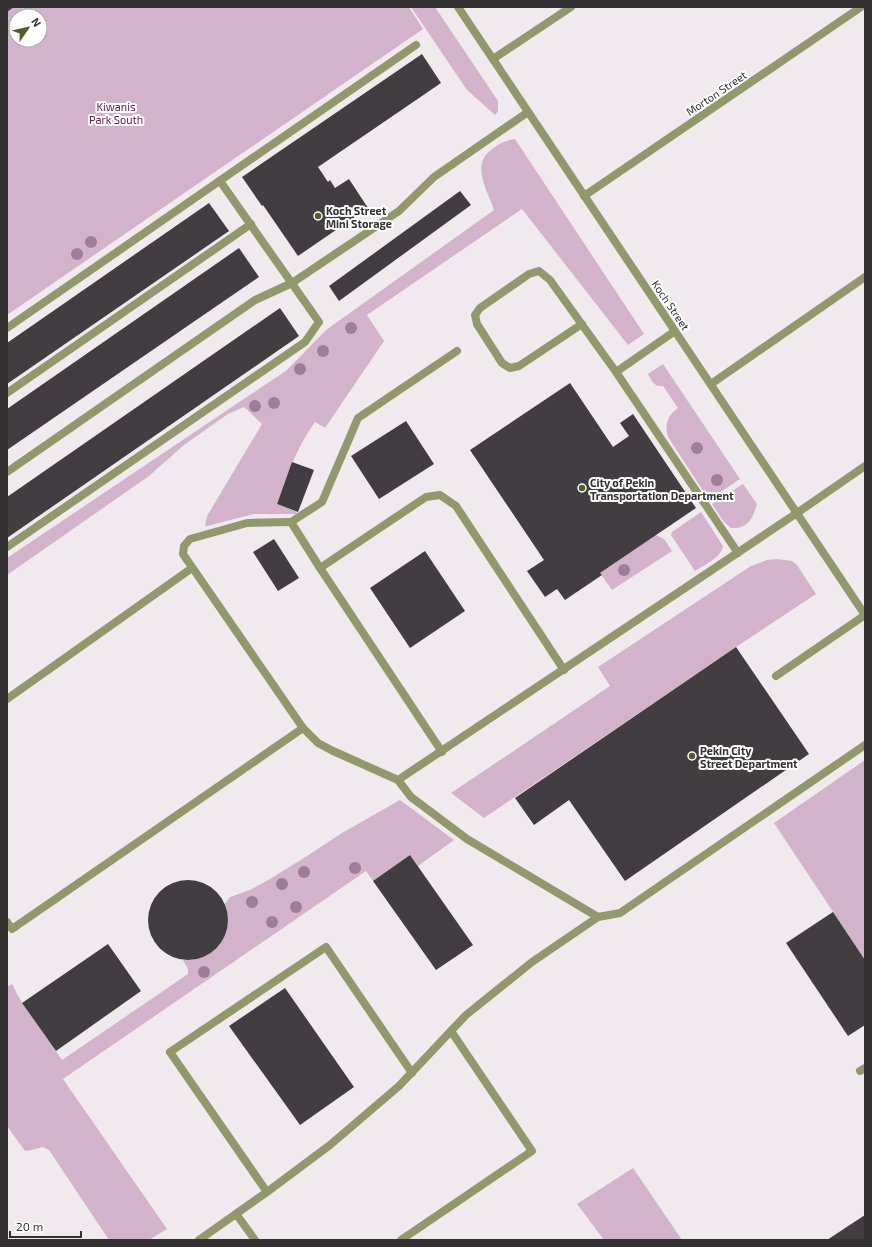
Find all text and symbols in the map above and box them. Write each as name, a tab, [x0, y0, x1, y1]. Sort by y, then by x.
north arrow	[8, 8, 48, 48]
text: N	[29, 15, 44, 29]
street label: Morton Street	[683, 68, 749, 118]
park label: Kiwanis Park South	[89, 100, 143, 126]
place label: Koch Street Mini Storage	[326, 204, 392, 230]
marker: Koch Street Mini Storage	[313, 211, 323, 221]
street label: Koch Street	[650, 278, 692, 332]
place label: City of Pekin Transportation Department	[590, 476, 734, 502]
marker: City of Pekin Transportation Department	[577, 483, 587, 493]
place label: Pekin City Street Department	[700, 744, 798, 770]
marker: Pekin City Street Department	[687, 751, 697, 761]
scale bar	[10, 1213, 81, 1239]
text: 20 m	[16, 1219, 43, 1233]

